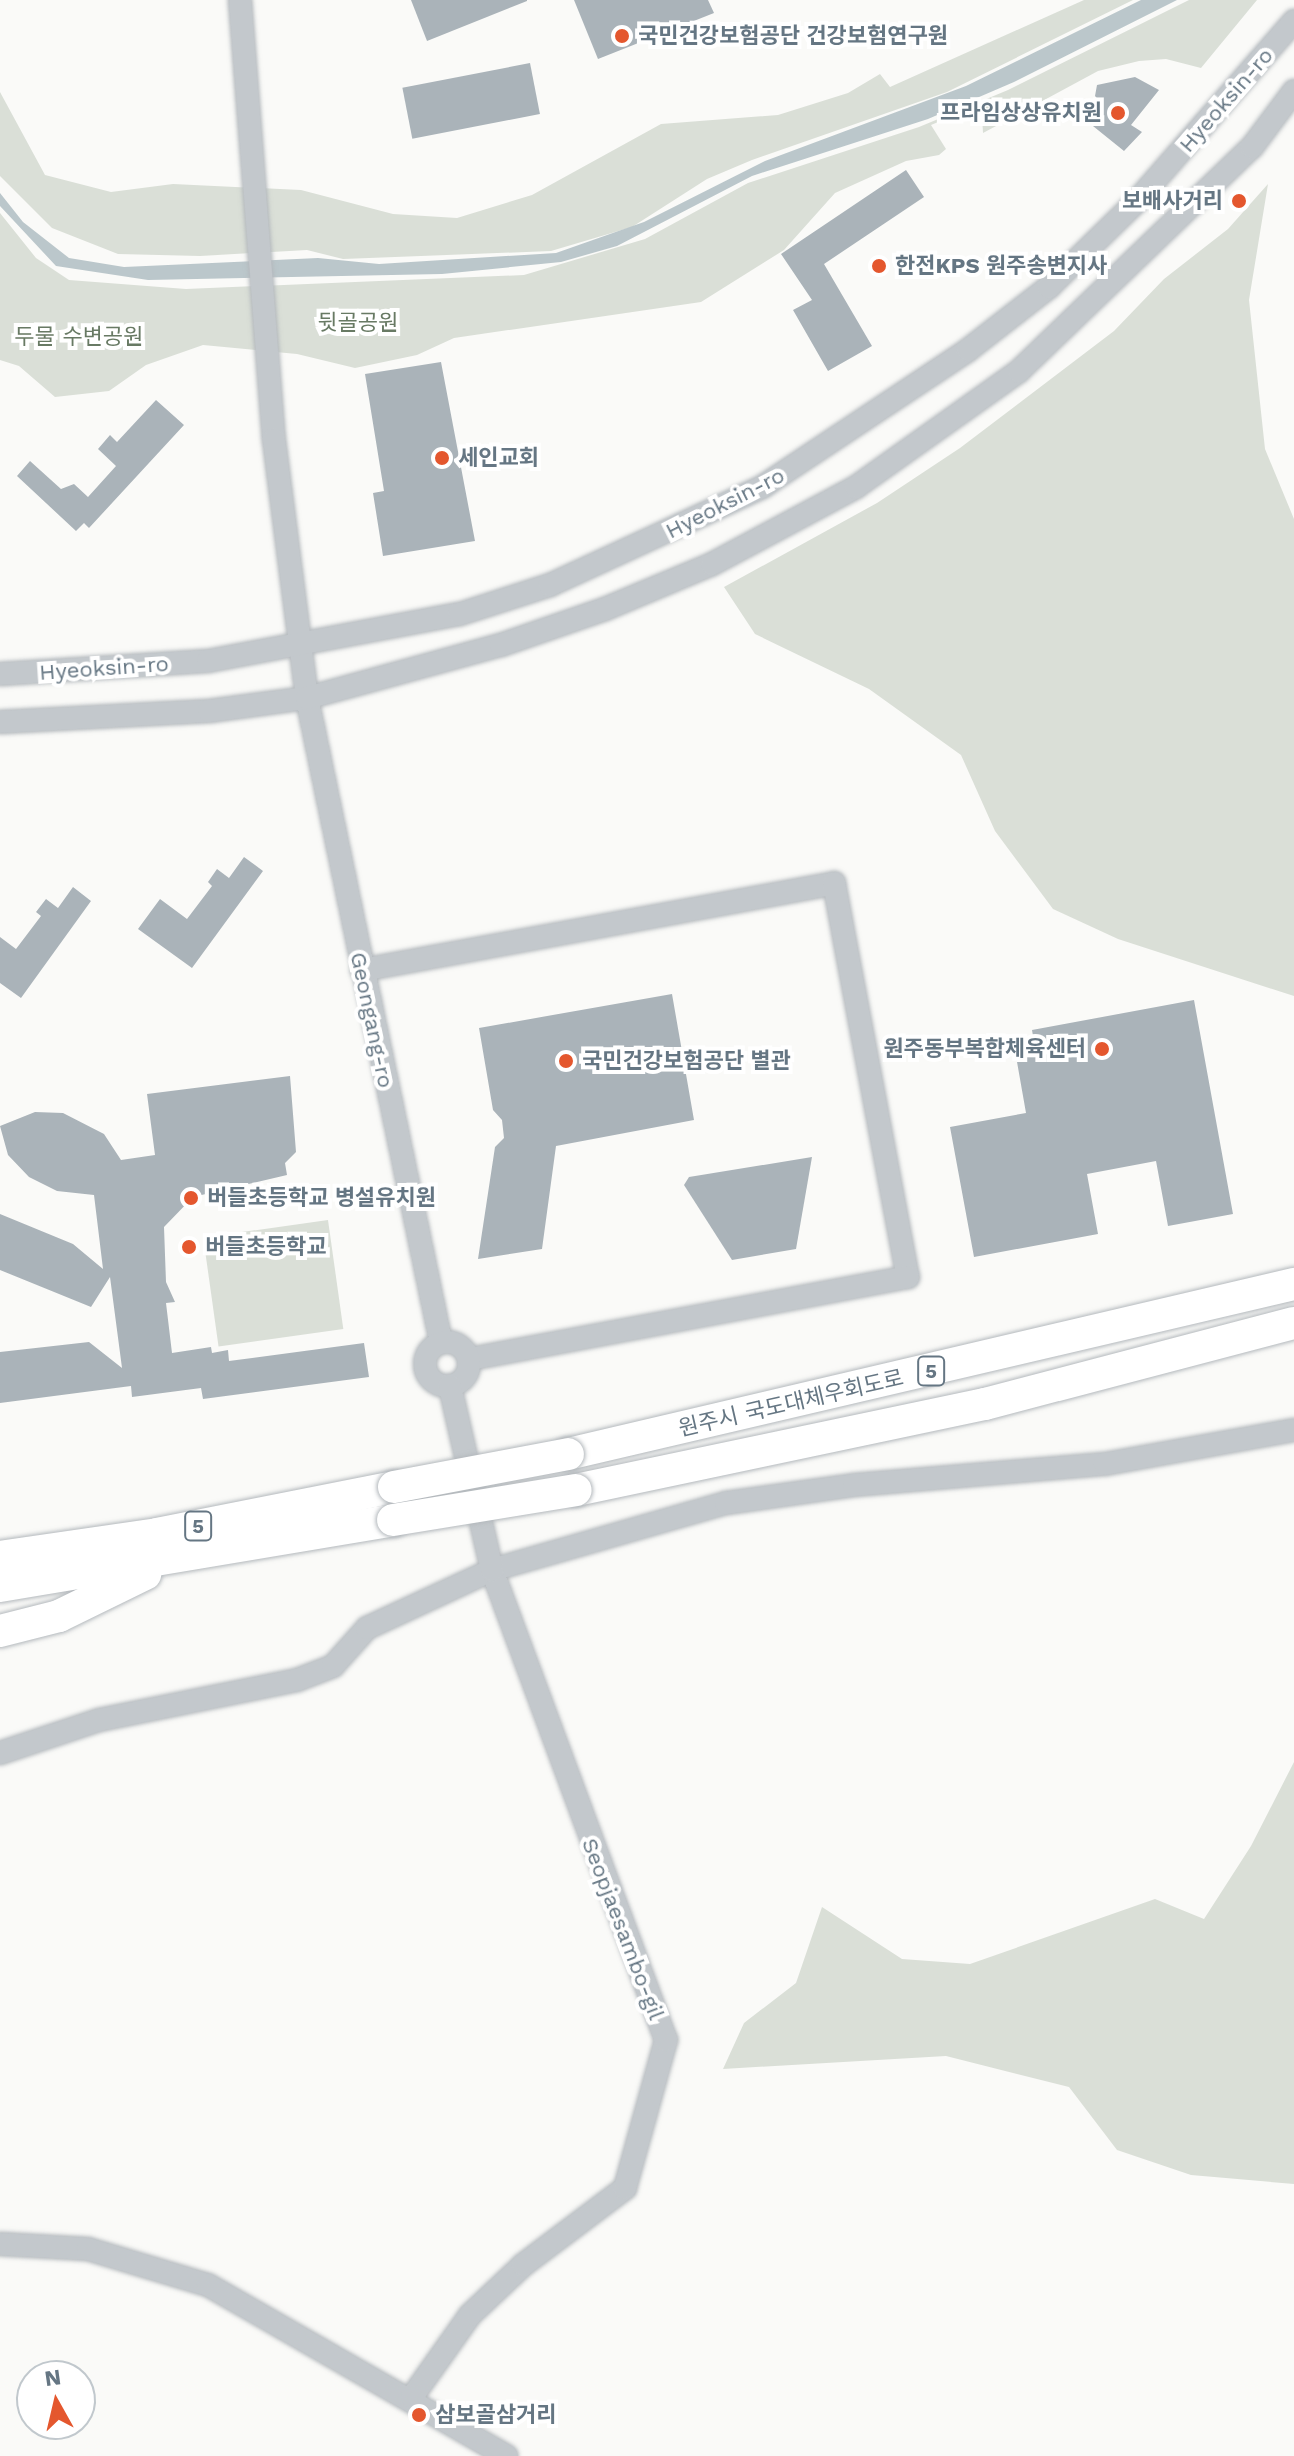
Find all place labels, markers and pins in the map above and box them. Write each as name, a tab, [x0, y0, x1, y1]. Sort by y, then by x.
place label: 국민건강보험공단 건강보험연구원	[638, 23, 948, 49]
marker: 국민건강보험공단 건강보험연구원	[613, 27, 631, 45]
place label: 프라임상상유치원	[940, 100, 1102, 126]
marker: 프라임상상유치원	[1109, 104, 1127, 122]
place label: 보배사거리	[1122, 188, 1223, 214]
marker: 보배사거리	[1230, 192, 1248, 210]
place label: 한전KPS 원주송변지사	[895, 253, 1107, 279]
marker: 한전KPS 원주송변지사	[870, 257, 888, 275]
place label: 세인교회	[458, 445, 539, 471]
marker: 세인교회	[433, 449, 451, 467]
place label: 원주동부복합체육센터	[884, 1036, 1086, 1062]
marker: 원주동부복합체육센터	[1093, 1040, 1111, 1058]
place label: 국민건강보험공단 별관	[582, 1048, 791, 1074]
marker: 국민건강보험공단 별관	[557, 1052, 575, 1070]
place label: 버들초등학교 병설유치원	[207, 1185, 436, 1211]
marker: 버들초등학교 병설유치원	[182, 1189, 200, 1207]
place label: 버들초등학교	[205, 1234, 326, 1260]
marker: 버들초등학교	[180, 1238, 198, 1256]
place label: 삼보골삼거리	[435, 2402, 556, 2428]
marker: 삼보골삼거리	[410, 2406, 428, 2424]

